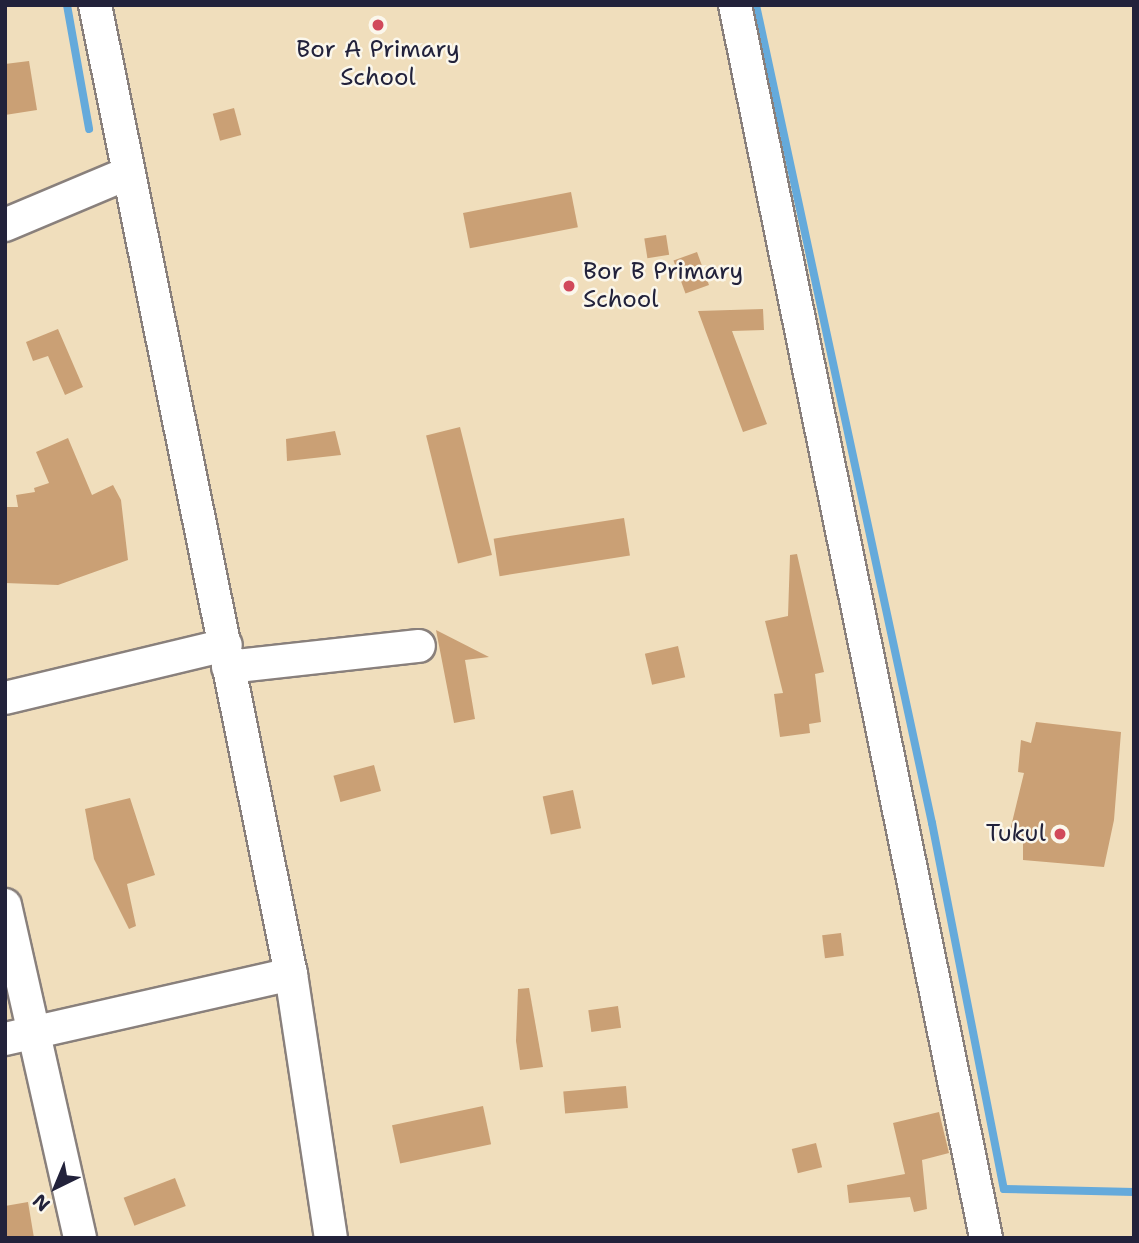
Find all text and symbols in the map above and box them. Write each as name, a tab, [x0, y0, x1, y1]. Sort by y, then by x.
marker: Bor A Primary School	[370, 17, 386, 33]
place label: Bor A Primary School	[296, 36, 460, 92]
place label: Bor B Primary School	[583, 258, 743, 314]
marker: Bor B Primary School	[561, 278, 577, 294]
place label: Tukul	[986, 820, 1046, 848]
marker: Tukul	[1052, 826, 1068, 842]
north arrow	[21, 1152, 91, 1222]
text: N	[27, 1188, 55, 1217]

